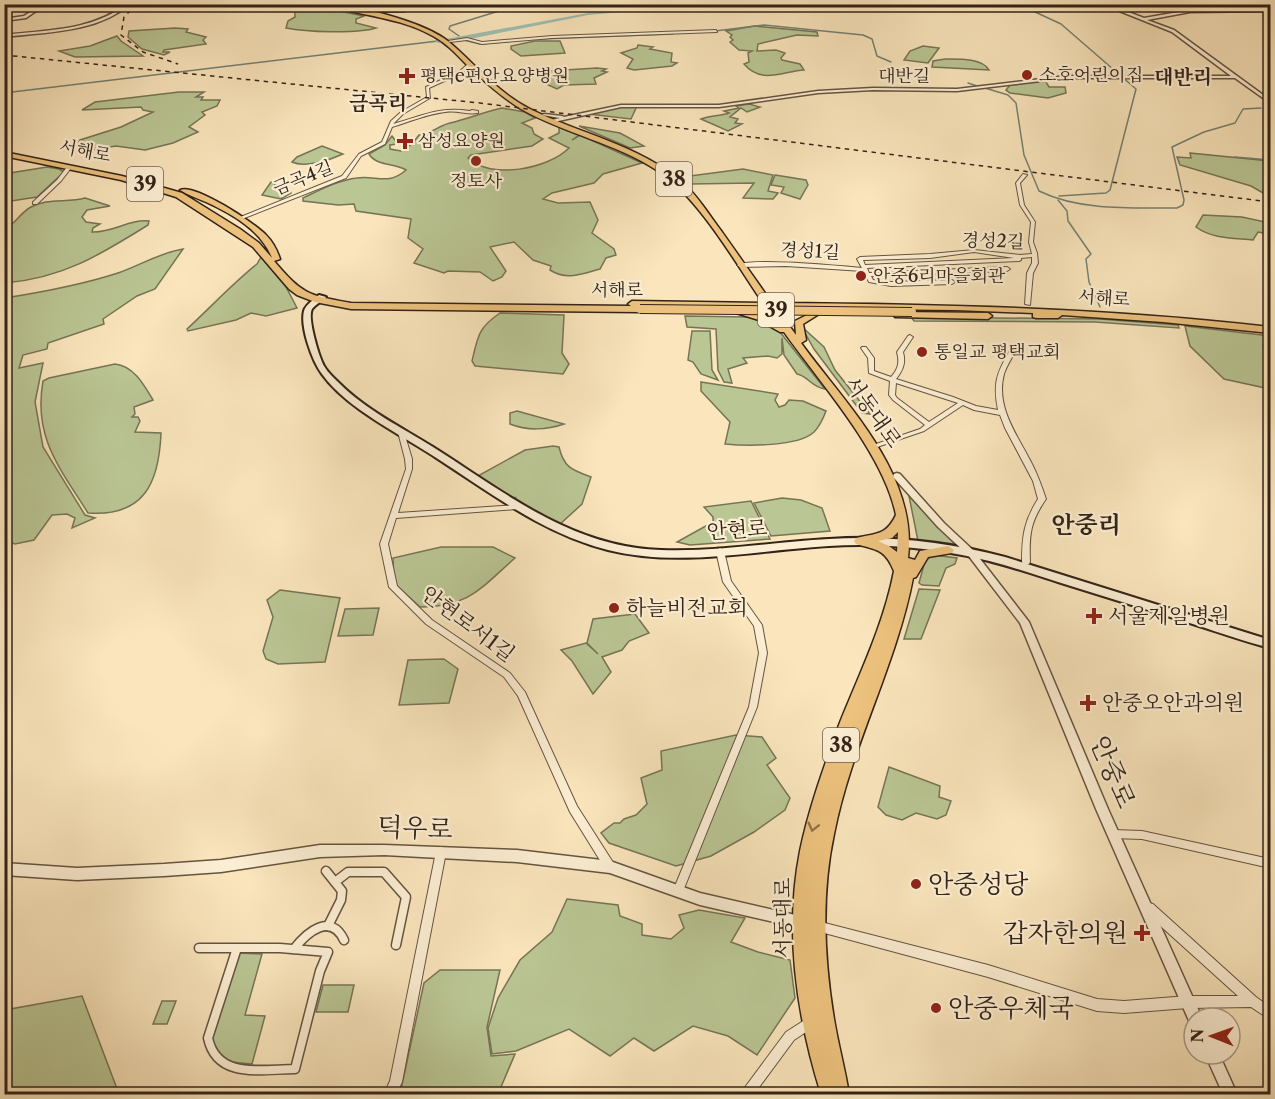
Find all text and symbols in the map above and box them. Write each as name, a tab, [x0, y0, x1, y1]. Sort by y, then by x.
place label: 소호어린이집	[1039, 64, 1143, 86]
place label: 평택e편안요양병원	[420, 65, 569, 87]
street label: 대반길	[878, 65, 930, 87]
district label: 대반리	[1154, 65, 1212, 89]
marker: 평택e편안요양병원	[398, 67, 416, 85]
marker: 소호어린이집	[1020, 68, 1034, 82]
district label: 금곡리	[349, 91, 407, 115]
place label: 삼성요양원	[418, 130, 505, 152]
marker: 삼성요양원	[396, 132, 414, 150]
street label: 서해로	[57, 135, 113, 167]
marker: 정토사	[469, 154, 483, 168]
street label: 금곡4길	[270, 156, 336, 200]
road number: 38	[656, 162, 692, 196]
road number: 39	[127, 167, 163, 201]
place label: 정토사	[450, 170, 503, 192]
street label: 경성2길	[961, 229, 1025, 253]
street label: 경성1길	[780, 238, 840, 264]
place label: 안중6리마을회관	[873, 265, 1006, 287]
marker: 안중6리마을회관	[854, 269, 868, 283]
street label: 서해로	[591, 279, 643, 301]
street label: 서해로	[1077, 285, 1131, 311]
road number: 39	[758, 293, 794, 327]
place label: 통일교 평택교회	[934, 341, 1061, 363]
marker: 통일교 평택교회	[915, 345, 929, 359]
street label: 서동대로	[840, 371, 907, 452]
district label: 안중리	[1051, 510, 1121, 539]
street label: 안현로	[706, 515, 768, 544]
street label: 안현로서1길	[417, 580, 520, 667]
place label: 하늘비전교회	[626, 595, 748, 620]
marker: 하늘비전교회	[607, 601, 621, 615]
place label: 서울제일병원	[1108, 603, 1230, 628]
marker: 서울제일병원	[1085, 607, 1103, 625]
place label: 안중오안과의원	[1102, 690, 1244, 715]
marker: 안중오안과의원	[1079, 694, 1097, 712]
road number: 38	[823, 728, 859, 762]
street label: 안중로	[1084, 731, 1142, 813]
street label: 덕우로	[377, 811, 453, 845]
one-way arrow	[808, 822, 821, 832]
place label: 안중성당	[928, 868, 1028, 900]
street label: 서동대로	[770, 877, 795, 959]
marker: 안중성당	[909, 877, 923, 891]
place label: 갑자한의원	[1002, 917, 1128, 949]
marker: 갑자한의원	[1133, 924, 1151, 942]
place label: 안중우체국	[948, 992, 1074, 1024]
marker: 안중우체국	[929, 1001, 943, 1015]
north arrow	[1182, 1006, 1242, 1066]
text: N	[1187, 1029, 1207, 1043]

